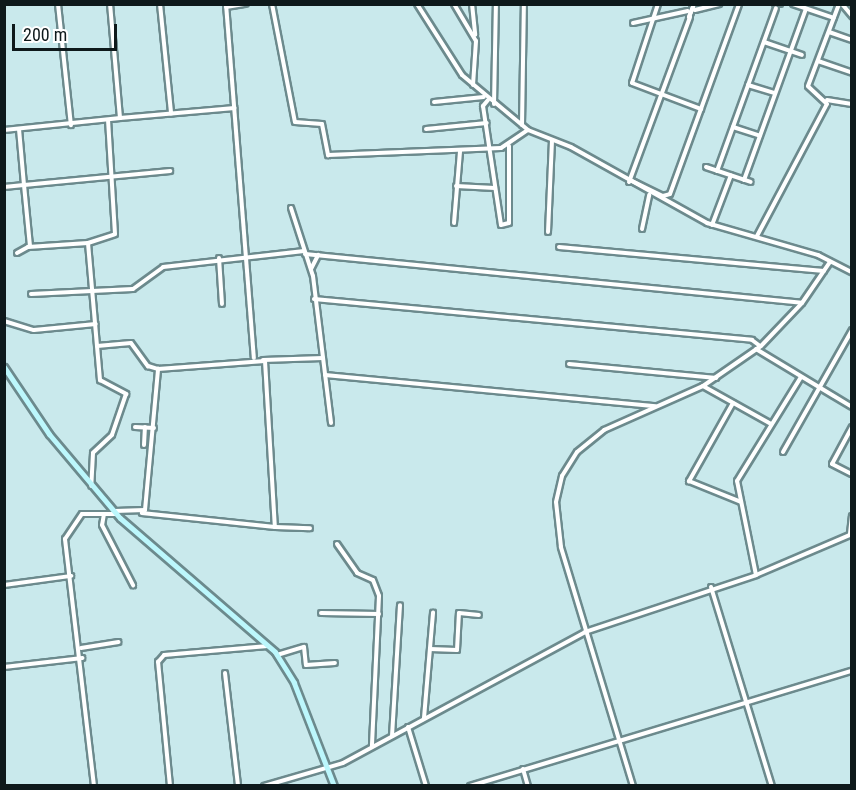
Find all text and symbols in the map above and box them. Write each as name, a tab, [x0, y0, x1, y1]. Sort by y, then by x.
scale bar	[15, 12, 120, 50]
text: 200 m	[23, 24, 67, 45]

